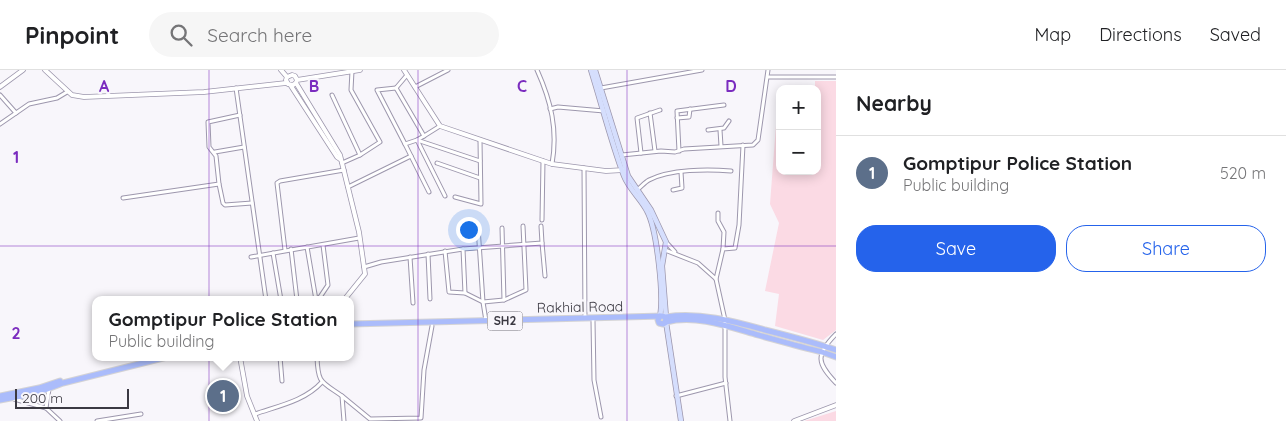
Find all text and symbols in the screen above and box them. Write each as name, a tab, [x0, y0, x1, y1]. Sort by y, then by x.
search box	[149, 12, 499, 57]
text: Pinpoint	[25, 20, 119, 50]
icon: search	[167, 21, 195, 49]
text: Search here	[207, 23, 312, 47]
text: Map	[1034, 23, 1071, 46]
text: Directions	[1099, 23, 1182, 46]
text: Saved	[1210, 23, 1261, 46]
text: A	[99, 76, 110, 96]
text: B	[309, 76, 319, 96]
text: C	[517, 76, 527, 96]
text: D	[725, 76, 737, 96]
map controls	[776, 85, 821, 175]
button: +	[776, 85, 821, 130]
text: Nearby	[856, 90, 932, 116]
button: −	[776, 130, 821, 175]
text: 1	[13, 147, 19, 167]
text: Gomptipur Police Station	[903, 151, 1132, 175]
text: 1	[869, 163, 875, 183]
text: 520 m	[1220, 163, 1266, 183]
text: Public building	[903, 175, 1009, 195]
your location	[456, 217, 482, 243]
button: Save	[856, 225, 1056, 272]
button: Share	[1066, 225, 1266, 272]
popup	[92, 296, 354, 361]
street label: Rakhial Road	[537, 297, 623, 317]
text: Gomptipur Police Station	[108, 307, 338, 331]
road number: SH2	[488, 312, 522, 330]
text: 2	[11, 323, 21, 343]
text: Public building	[108, 331, 215, 351]
pin: 1	[207, 377, 239, 415]
scale bar	[15, 386, 129, 409]
text: 200 m	[22, 389, 63, 407]

